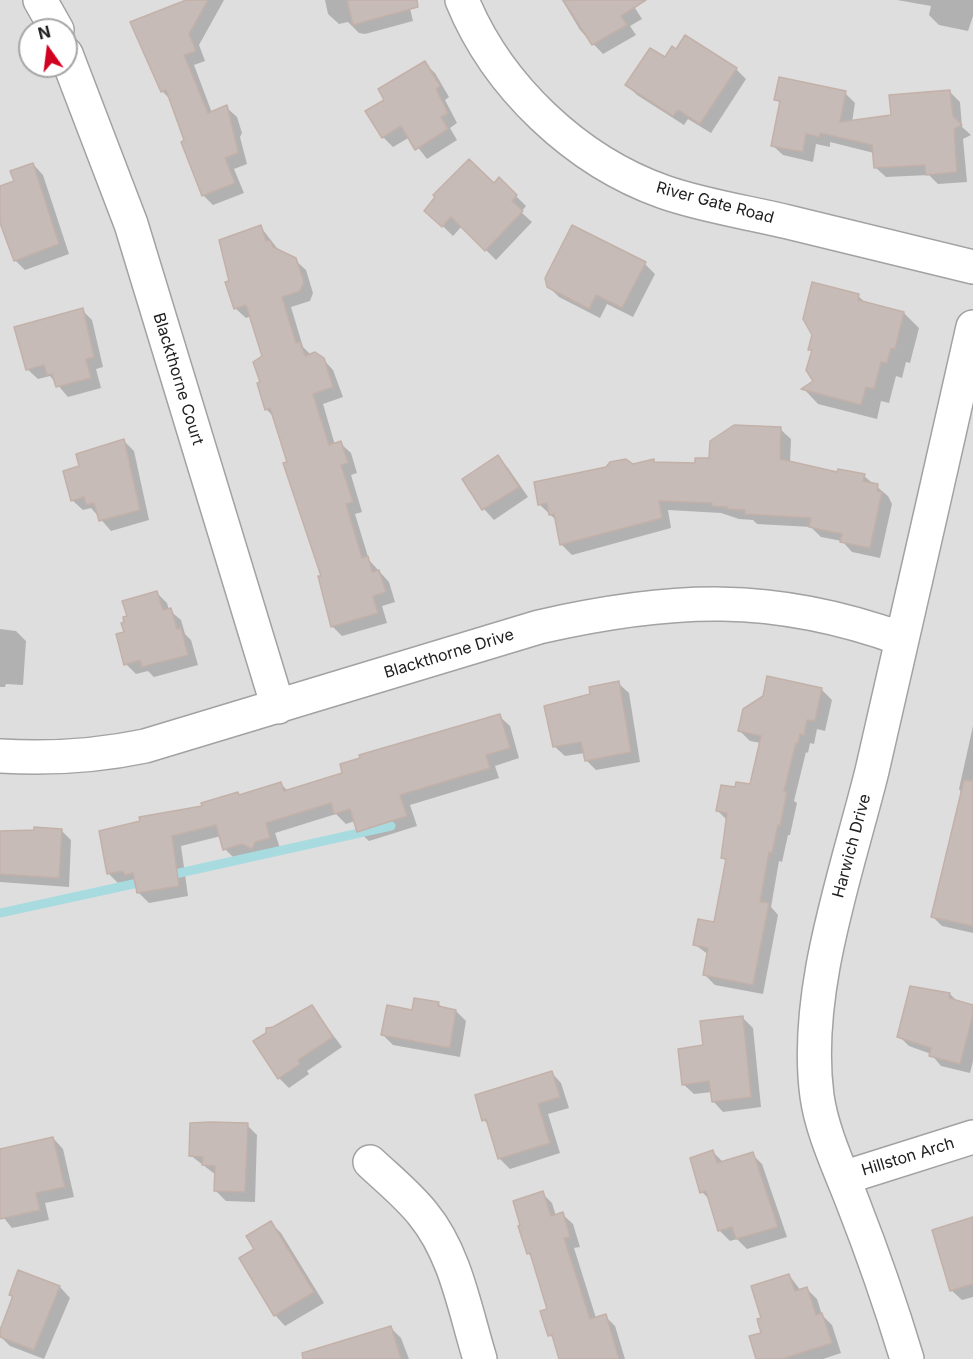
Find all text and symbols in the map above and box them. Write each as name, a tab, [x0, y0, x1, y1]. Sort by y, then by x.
north arrow	[18, 18, 78, 78]
text: N	[36, 21, 52, 44]
street label: River Gate Road	[654, 178, 776, 228]
street label: Blackthorne Court	[149, 311, 207, 447]
street label: Blackthorne Drive	[382, 625, 516, 683]
street label: Harwich Drive	[829, 792, 875, 900]
street label: Hillston Arch	[859, 1134, 957, 1180]

